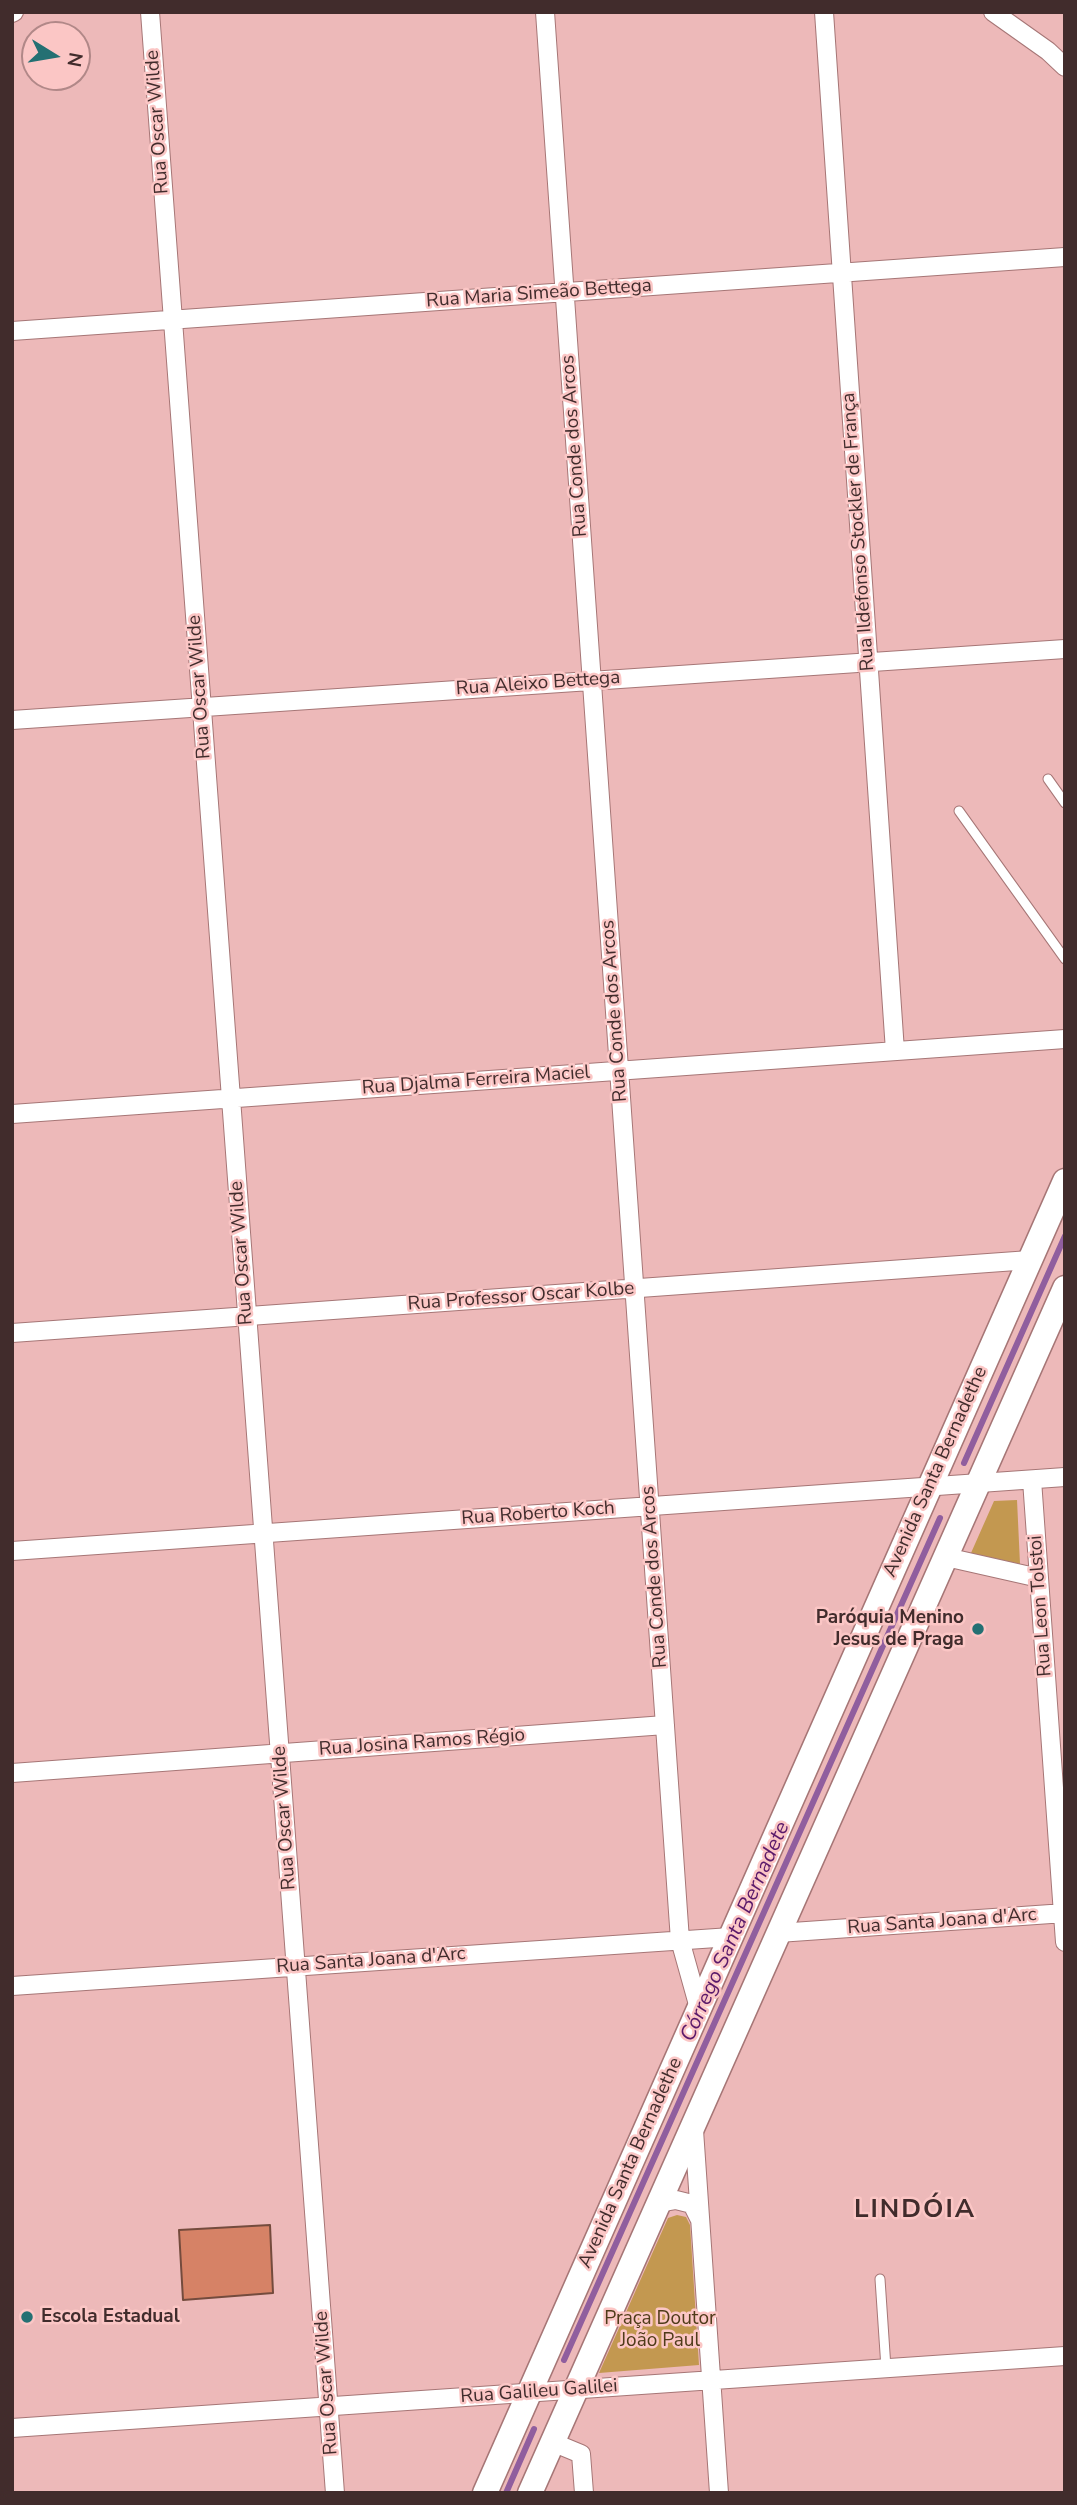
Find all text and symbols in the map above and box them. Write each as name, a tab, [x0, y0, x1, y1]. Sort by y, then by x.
north arrow	[21, 21, 91, 91]
street label: Rua Oscar Wilde	[142, 49, 174, 195]
text: N	[61, 50, 89, 69]
street label: Rua Maria Simeão Bettega	[425, 275, 653, 313]
street label: Rua Conde dos Arcos	[557, 354, 593, 538]
street label: Rua Ildefonso Stockler de França	[838, 392, 880, 672]
street label: Rua Oscar Wilde	[184, 614, 216, 760]
street label: Rua Aleixo Bettega	[455, 667, 621, 701]
street label: Rua Conde dos Arcos	[597, 919, 633, 1103]
street label: Rua Djalma Ferreira Maciel	[361, 1062, 591, 1100]
street label: Rua Oscar Wilde	[226, 1180, 258, 1326]
street label: Rua Professor Oscar Kolbe	[407, 1278, 635, 1316]
street label: Avenida Santa Bernadethe	[879, 1363, 993, 1581]
street label: Rua Conde dos Arcos	[637, 1485, 673, 1669]
street label: Rua Roberto Koch	[461, 1497, 615, 1531]
street label: Rua Leon Tolstoi	[1025, 1535, 1057, 1677]
place label: Paróquia Menino Jesus de Praga	[816, 1607, 964, 1651]
marker: Paróquia Menino Jesus de Praga	[970, 1621, 986, 1637]
street label: Rua Josina Ramos Régio	[318, 1724, 526, 1762]
street label: Rua Oscar Wilde	[269, 1745, 301, 1891]
water label: Córrego Santa Bernadete	[676, 1818, 796, 2046]
street label: Rua Santa Joana d'Arc	[847, 1904, 1037, 1940]
street label: Rua Santa Joana d'Arc	[276, 1943, 466, 1979]
street label: Avenida Santa Bernadethe	[574, 2054, 688, 2272]
district label: LINDÓIA	[855, 2195, 975, 2227]
place label: Escola Estadual	[41, 2306, 180, 2328]
park label: Praça Doutor João Paul	[604, 2308, 716, 2352]
marker: Escola Estadual	[19, 2309, 35, 2325]
street label: Rua Oscar Wilde	[311, 2310, 343, 2456]
street label: Rua Galileu Galilei	[460, 2375, 618, 2409]

